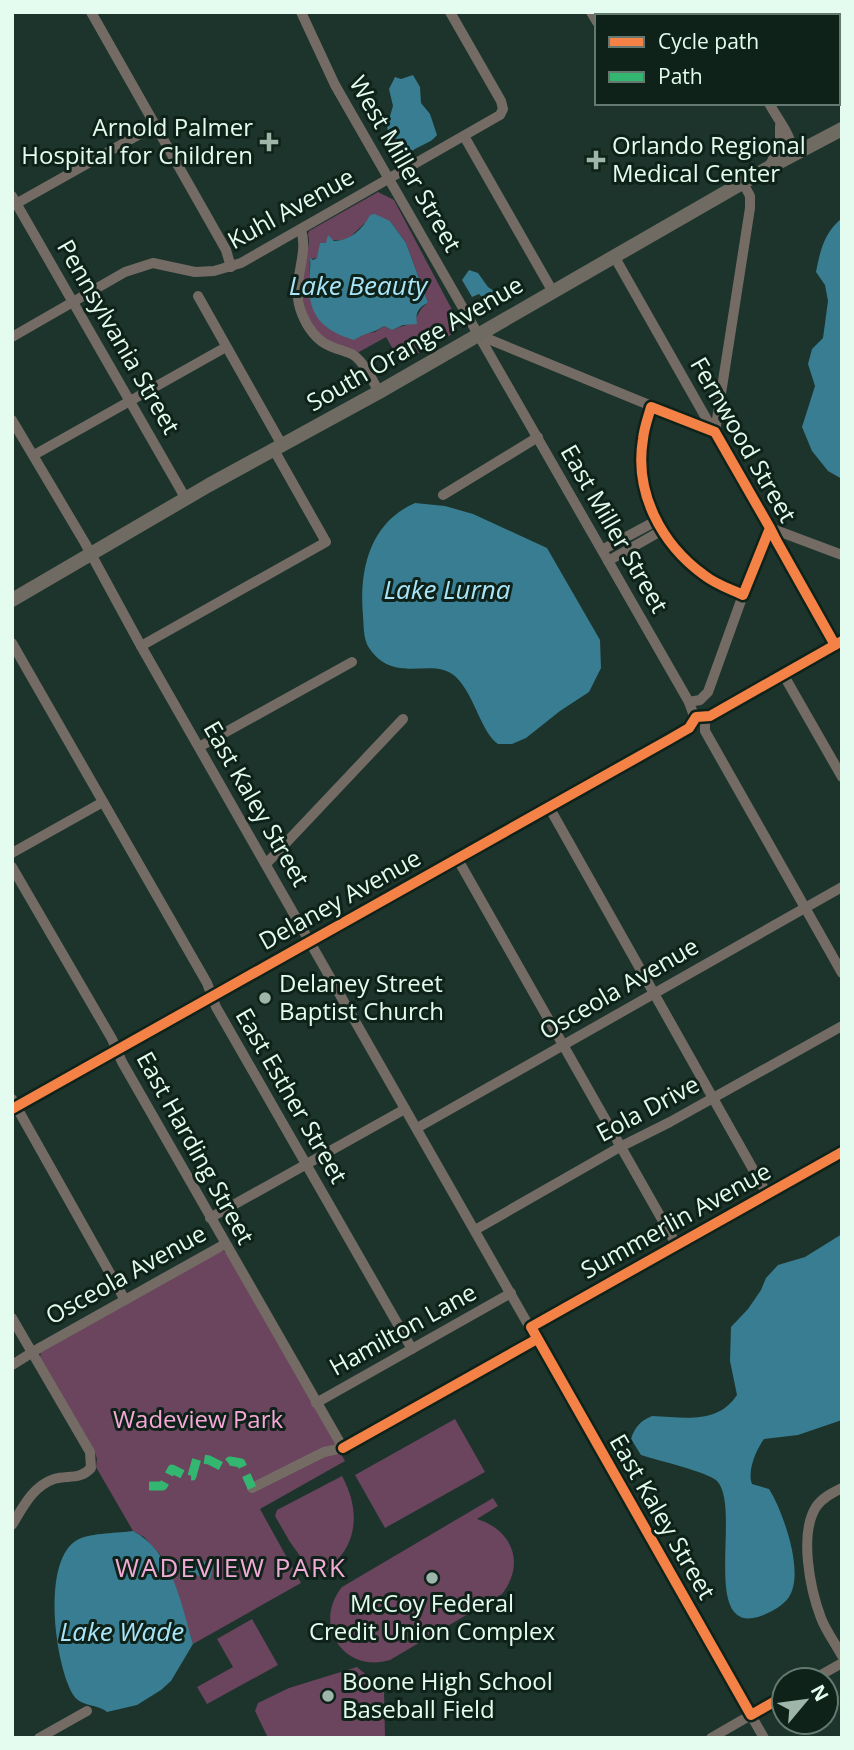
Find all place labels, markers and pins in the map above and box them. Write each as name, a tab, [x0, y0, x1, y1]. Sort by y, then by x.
place label: Arnold Palmer Hospital for Children	[21, 110, 253, 171]
place label: Orlando Regional Medical Center	[612, 128, 806, 189]
marker: Arnold Palmer Hospital for Children	[259, 132, 279, 152]
marker: Orlando Regional Medical Center	[586, 150, 606, 170]
place label: Delaney Street Baptist Church	[279, 966, 444, 1027]
marker: Delaney Street Baptist Church	[257, 990, 273, 1006]
marker: McCoy Federal Credit Union Complex	[424, 1570, 440, 1586]
place label: McCoy Federal Credit Union Complex	[309, 1586, 556, 1647]
place label: Boone High School Baseball Field	[342, 1664, 553, 1725]
marker: Boone High School Baseball Field	[320, 1688, 336, 1704]

